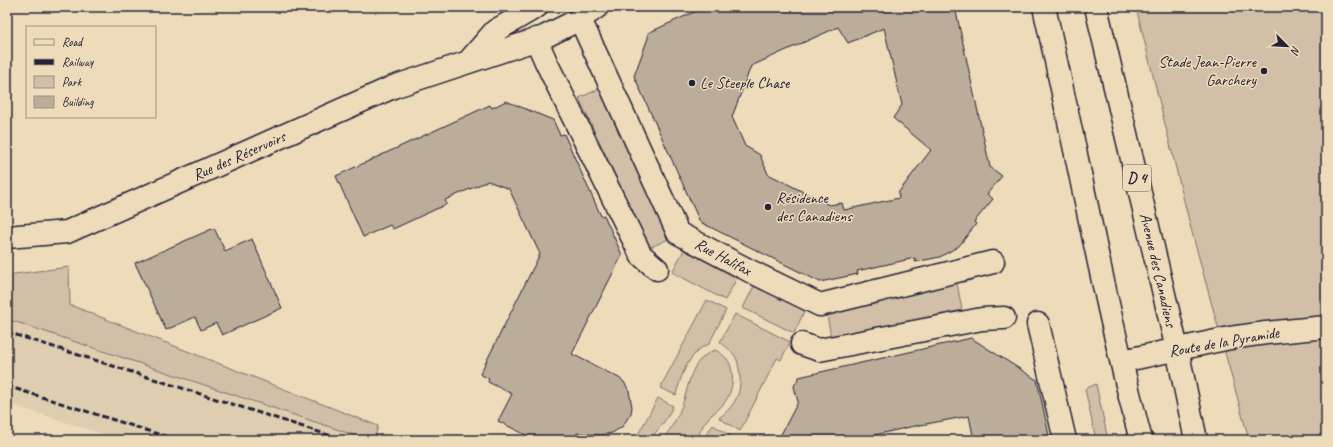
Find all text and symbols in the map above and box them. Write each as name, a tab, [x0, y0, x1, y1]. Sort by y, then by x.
legend	[26, 26, 156, 118]
north arrow	[1267, 26, 1307, 66]
text: Road	[62, 34, 84, 50]
text: N	[1287, 44, 1304, 58]
place label: Stade Jean-Pierre Garchery	[1158, 52, 1258, 90]
text: Railway	[62, 54, 94, 70]
marker: Stade Jean-Pierre Garchery	[1259, 66, 1269, 76]
place label: Le Steeple Chase	[700, 73, 791, 93]
text: Park	[62, 74, 83, 90]
marker: Le Steeple Chase	[687, 78, 697, 88]
text: Building	[62, 94, 94, 110]
street label: Rue des Réservoirs	[190, 126, 290, 185]
road number: D 4	[1123, 165, 1151, 191]
place label: Résidence des Canadiens	[776, 188, 853, 226]
marker: Résidence des Canadiens	[763, 202, 773, 212]
street label: Avenue des Canadiens	[1135, 211, 1181, 330]
street label: Rue Halifax	[691, 234, 756, 281]
street label: Route de la Pyramide	[1167, 322, 1282, 362]

